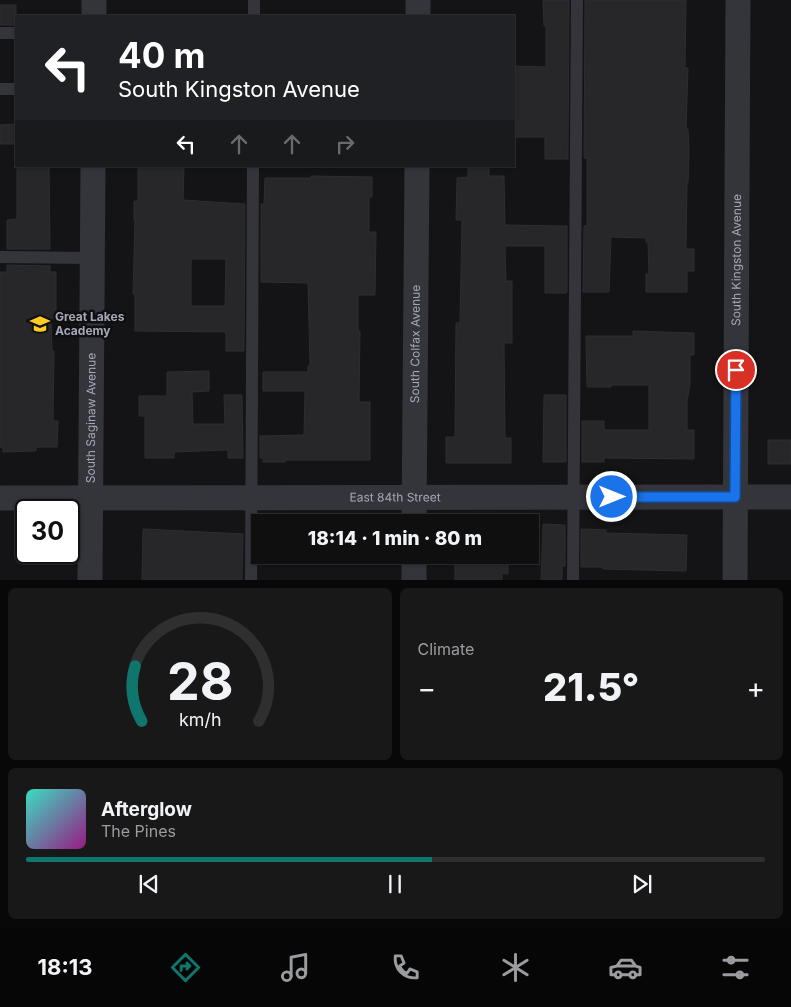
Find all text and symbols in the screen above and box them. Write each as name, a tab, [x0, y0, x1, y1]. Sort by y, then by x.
text: 40 m	[118, 34, 206, 76]
icon: left	[35, 35, 100, 100]
text: South Kingston Avenue	[118, 76, 360, 102]
icon: left	[172, 130, 200, 158]
icon: ahead	[225, 130, 253, 158]
icon: ahead	[278, 130, 306, 158]
icon: right	[331, 130, 359, 158]
street label: South Kingston Avenue	[728, 194, 744, 326]
street label: South Colfax Avenue	[407, 285, 423, 403]
place label: Great Lakes Academy	[55, 309, 125, 338]
school or university icon: Great Lakes Academy	[29, 313, 51, 335]
pin	[715, 349, 757, 391]
street label: South Saginaw Avenue	[83, 353, 99, 483]
icon: arrive	[722, 356, 750, 384]
position arrow	[585, 470, 637, 522]
street label: East 84th Street	[349, 489, 441, 505]
speed limit sign: 30	[15, 499, 80, 564]
text: 18:14 · 1 min · 80 m	[308, 527, 482, 550]
text: Climate	[418, 639, 474, 659]
text: 28	[166, 650, 233, 713]
text: 21.5°	[543, 664, 639, 710]
text: −	[418, 671, 436, 705]
text: +	[746, 671, 765, 705]
text: km/h	[179, 709, 221, 730]
text: Afterglow	[101, 798, 192, 821]
text: The Pines	[101, 821, 176, 841]
icon: previous	[135, 870, 163, 898]
icon: pause	[381, 870, 409, 898]
icon: next	[628, 870, 656, 898]
icon: directions	[168, 950, 203, 985]
icon: music	[278, 950, 313, 985]
icon: phone	[388, 950, 423, 985]
icon: climate	[498, 950, 533, 985]
icon: car	[608, 950, 643, 985]
icon: filters	[718, 950, 753, 985]
text: 18:13	[38, 954, 92, 980]

